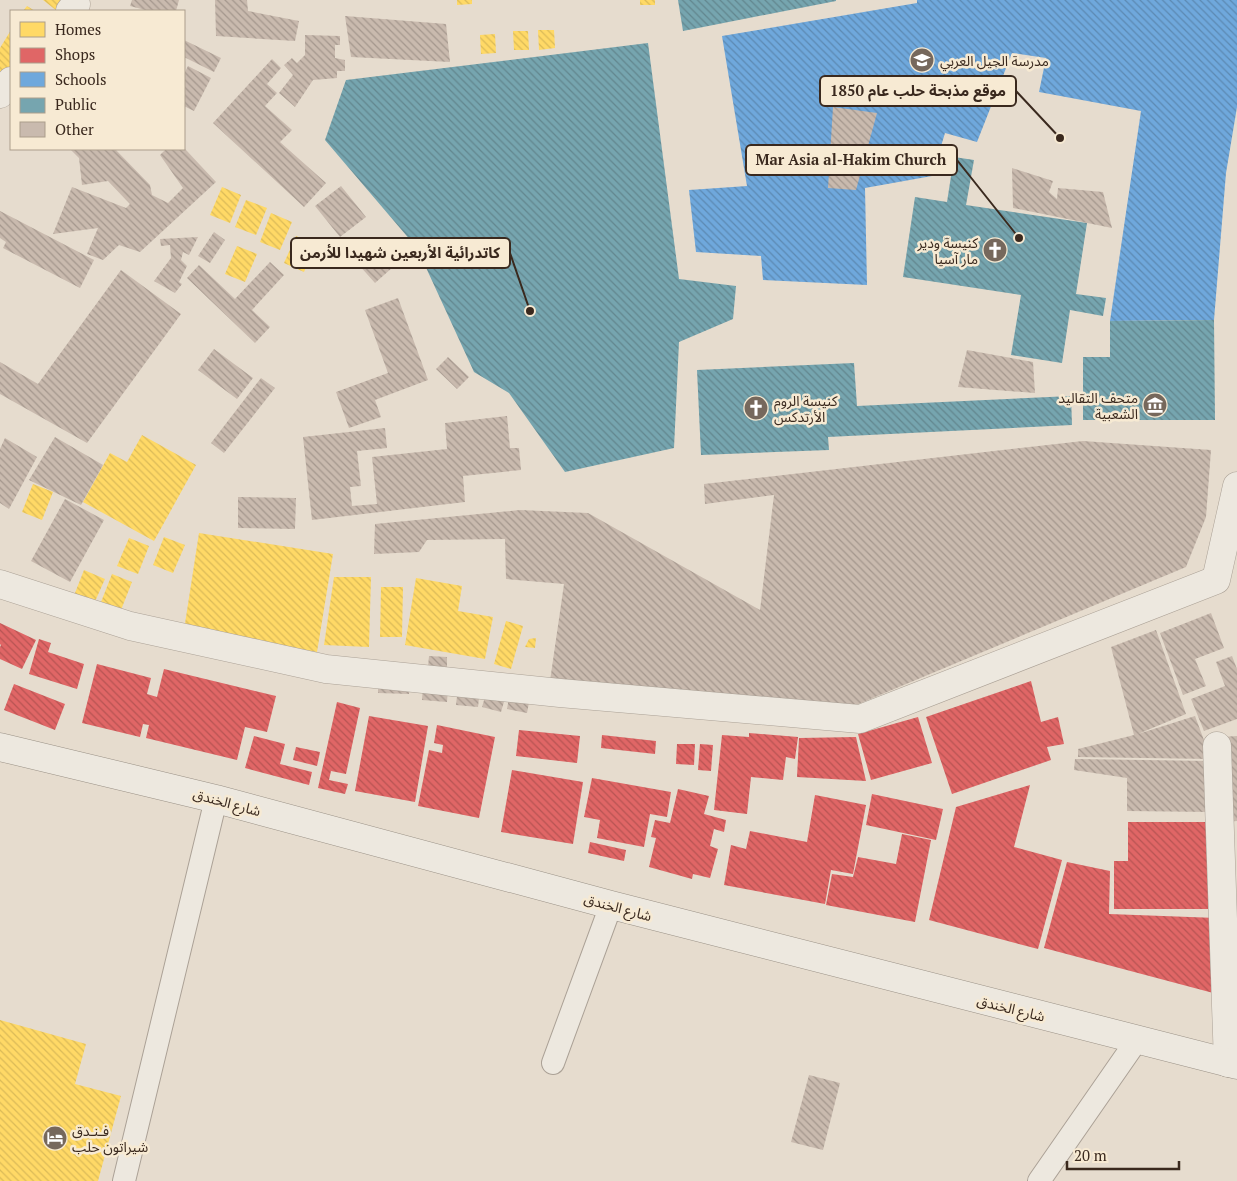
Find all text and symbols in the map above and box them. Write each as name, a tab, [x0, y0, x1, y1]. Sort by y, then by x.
legend	[10, 10, 185, 150]
text: Homes	[55, 19, 101, 39]
text: Shops	[55, 44, 95, 64]
school or university icon: مدرسة الجيل العربي	[909, 47, 935, 73]
place label: مدرسة الجيل العربي	[940, 51, 1049, 72]
text: Schools	[55, 69, 106, 89]
callout: موقع مذبحة حلب عام 1850	[820, 76, 1016, 106]
text: موقع مذبحة حلب عام 1850	[830, 80, 1006, 102]
text: Public	[55, 94, 97, 114]
text: Other	[55, 119, 94, 139]
callout: Mar Asia al-Hakim Church	[746, 145, 957, 175]
text: Mar Asia al-Hakim Church	[756, 149, 947, 169]
place label: كنيسة ودير مار آسيا	[916, 233, 978, 268]
church icon: كنيسة ودير مار آسيا	[982, 237, 1008, 263]
callout: كاتدرائية الأربعين شهيدا للأرمن	[291, 238, 510, 268]
text: كاتدرائية الأربعين شهيدا للأرمن	[300, 242, 500, 262]
place label: متحف التقاليد الشعبية	[1058, 388, 1138, 423]
place label: كنيسة الروم الأرتدكس	[774, 391, 838, 426]
museum icon: متحف التقاليد الشعبية	[1142, 392, 1168, 418]
church icon: كنيسة الروم الأرتدكس	[743, 395, 769, 421]
street label: شارع الخندق	[190, 784, 263, 822]
street label: شارع الخندق	[581, 889, 654, 927]
street label: شارع الخندق	[974, 990, 1047, 1028]
place label: فـنـدق شيراتون حلب	[72, 1121, 148, 1156]
hotel icon: فـنـدق شيراتون حلب	[42, 1125, 68, 1151]
scale bar	[1067, 1138, 1180, 1170]
text: 20 m	[1074, 1145, 1107, 1165]

